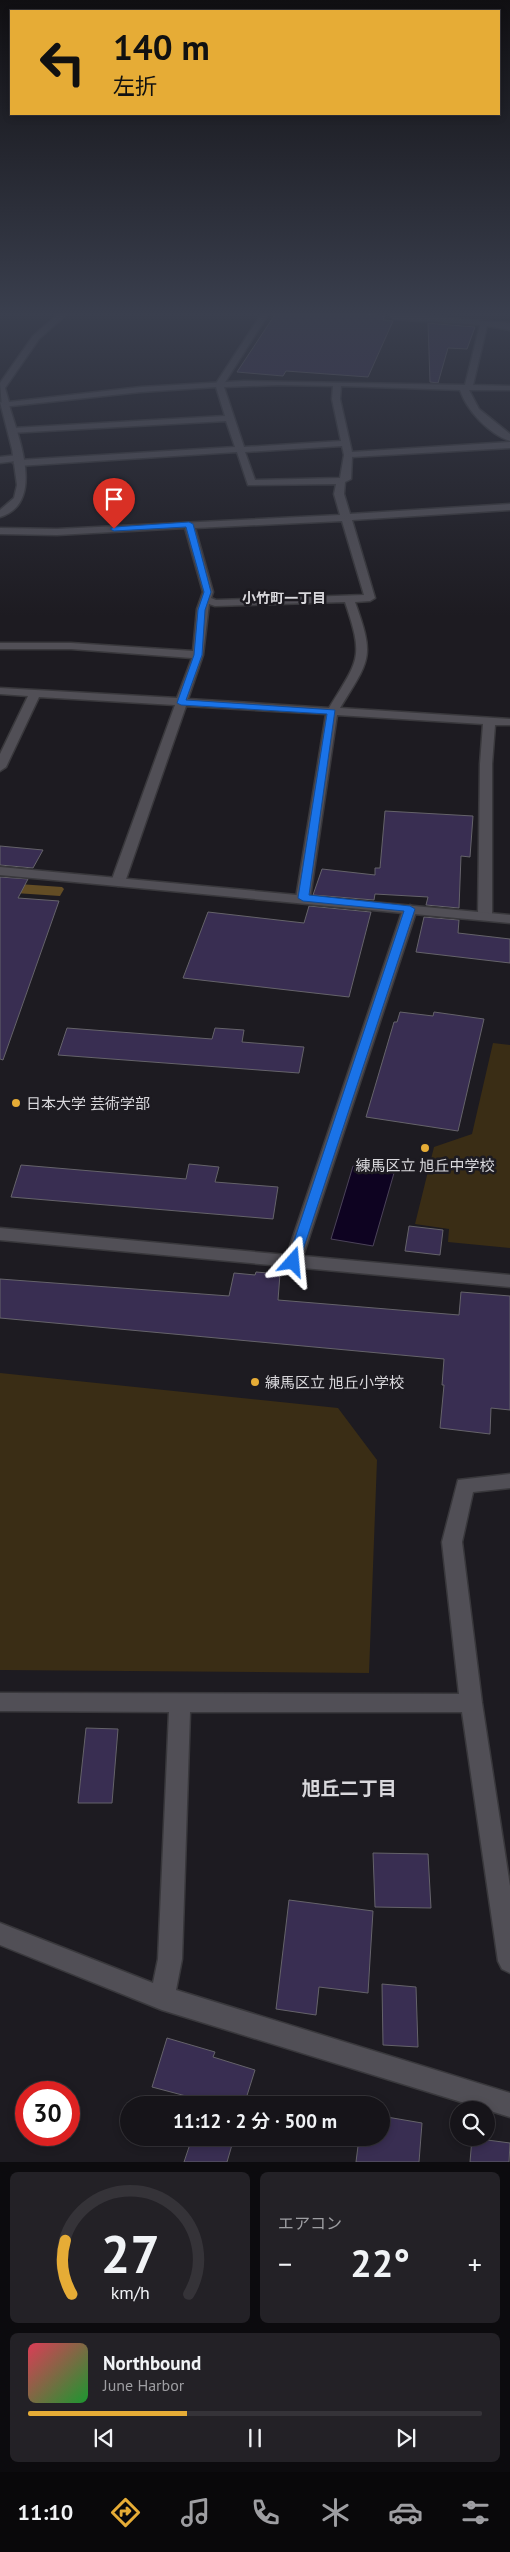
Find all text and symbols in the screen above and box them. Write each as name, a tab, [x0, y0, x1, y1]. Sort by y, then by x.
text: 140 m	[113, 24, 210, 70]
icon: left	[30, 30, 95, 95]
text: 左折	[113, 72, 157, 100]
pin	[93, 478, 135, 529]
icon: arrive	[100, 485, 128, 513]
district label: 小竹町一丁目	[242, 589, 326, 607]
place label: 日本大学 芸術学部	[26, 1094, 150, 1113]
marker: 日本大学 芸術学部	[10, 1097, 22, 1109]
marker: 練馬区立 旭丘中学校	[419, 1142, 431, 1154]
place label: 練馬区立 旭丘中学校	[355, 1156, 495, 1175]
position arrow	[266, 1235, 318, 1287]
place label: 練馬区立 旭丘小学校	[265, 1373, 404, 1392]
marker: 練馬区立 旭丘小学校	[249, 1376, 261, 1388]
district label: 旭丘二丁目	[301, 1776, 397, 1800]
speed limit sign: 30	[15, 2081, 80, 2146]
map controls	[450, 2101, 495, 2146]
button: search	[450, 2101, 495, 2146]
text: 11:12 · 2 分 · 500 m	[173, 2109, 337, 2133]
text: エアコン	[278, 2213, 342, 2233]
text: 27	[101, 2220, 159, 2287]
text: 22°	[350, 2238, 410, 2287]
text: −	[278, 2245, 292, 2282]
text: +	[468, 2245, 482, 2282]
text: km/h	[110, 2281, 150, 2304]
text: Northbound	[103, 2351, 201, 2375]
text: June Harbor	[103, 2375, 184, 2395]
icon: previous	[90, 2424, 118, 2452]
icon: pause	[241, 2424, 269, 2452]
icon: next	[392, 2424, 420, 2452]
icon: directions	[108, 2495, 143, 2530]
icon: music	[178, 2495, 213, 2530]
icon: phone	[248, 2495, 283, 2530]
icon: climate	[318, 2495, 353, 2530]
icon: car	[388, 2495, 423, 2530]
icon: filters	[458, 2495, 493, 2530]
text: 11:10	[17, 2498, 73, 2526]

